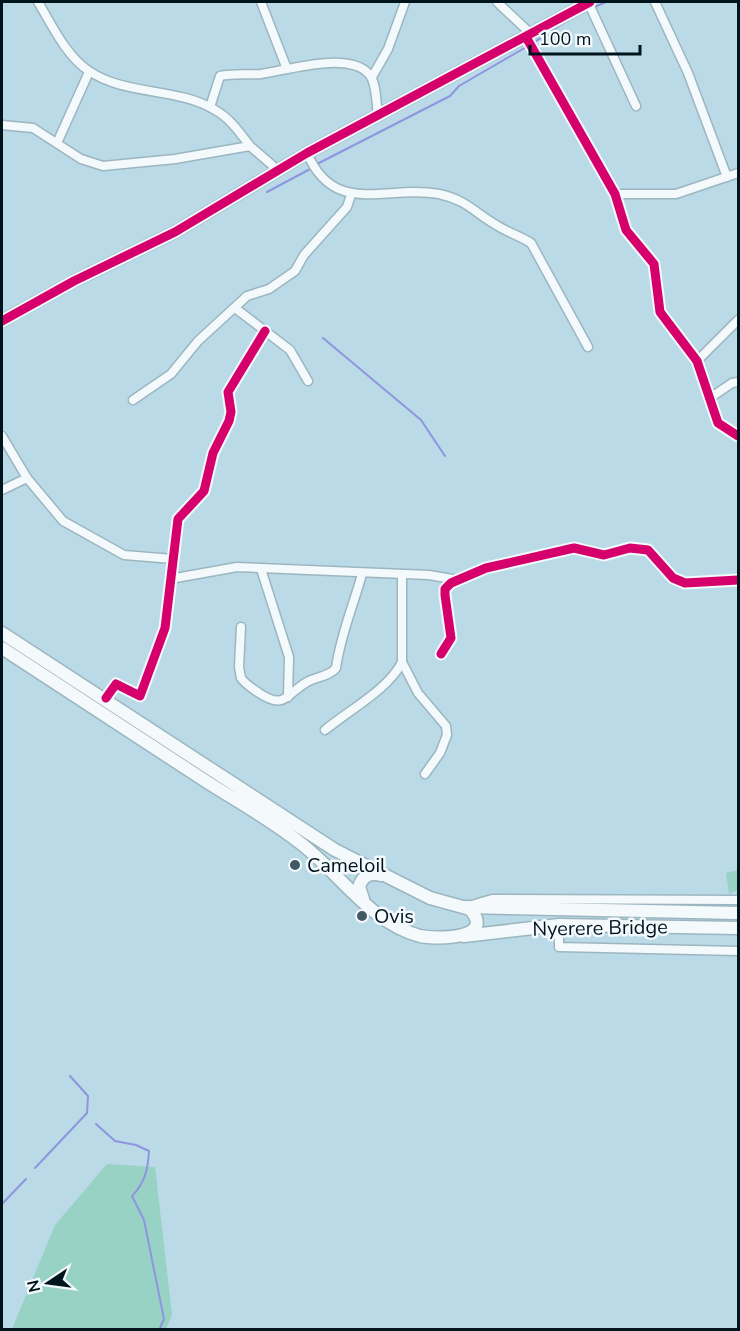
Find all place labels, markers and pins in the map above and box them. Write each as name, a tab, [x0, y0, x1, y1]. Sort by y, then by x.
place label: Cameloil	[307, 852, 386, 879]
marker: Cameloil	[288, 858, 302, 872]
place label: Ovis	[374, 903, 414, 930]
marker: Ovis	[355, 909, 369, 923]

